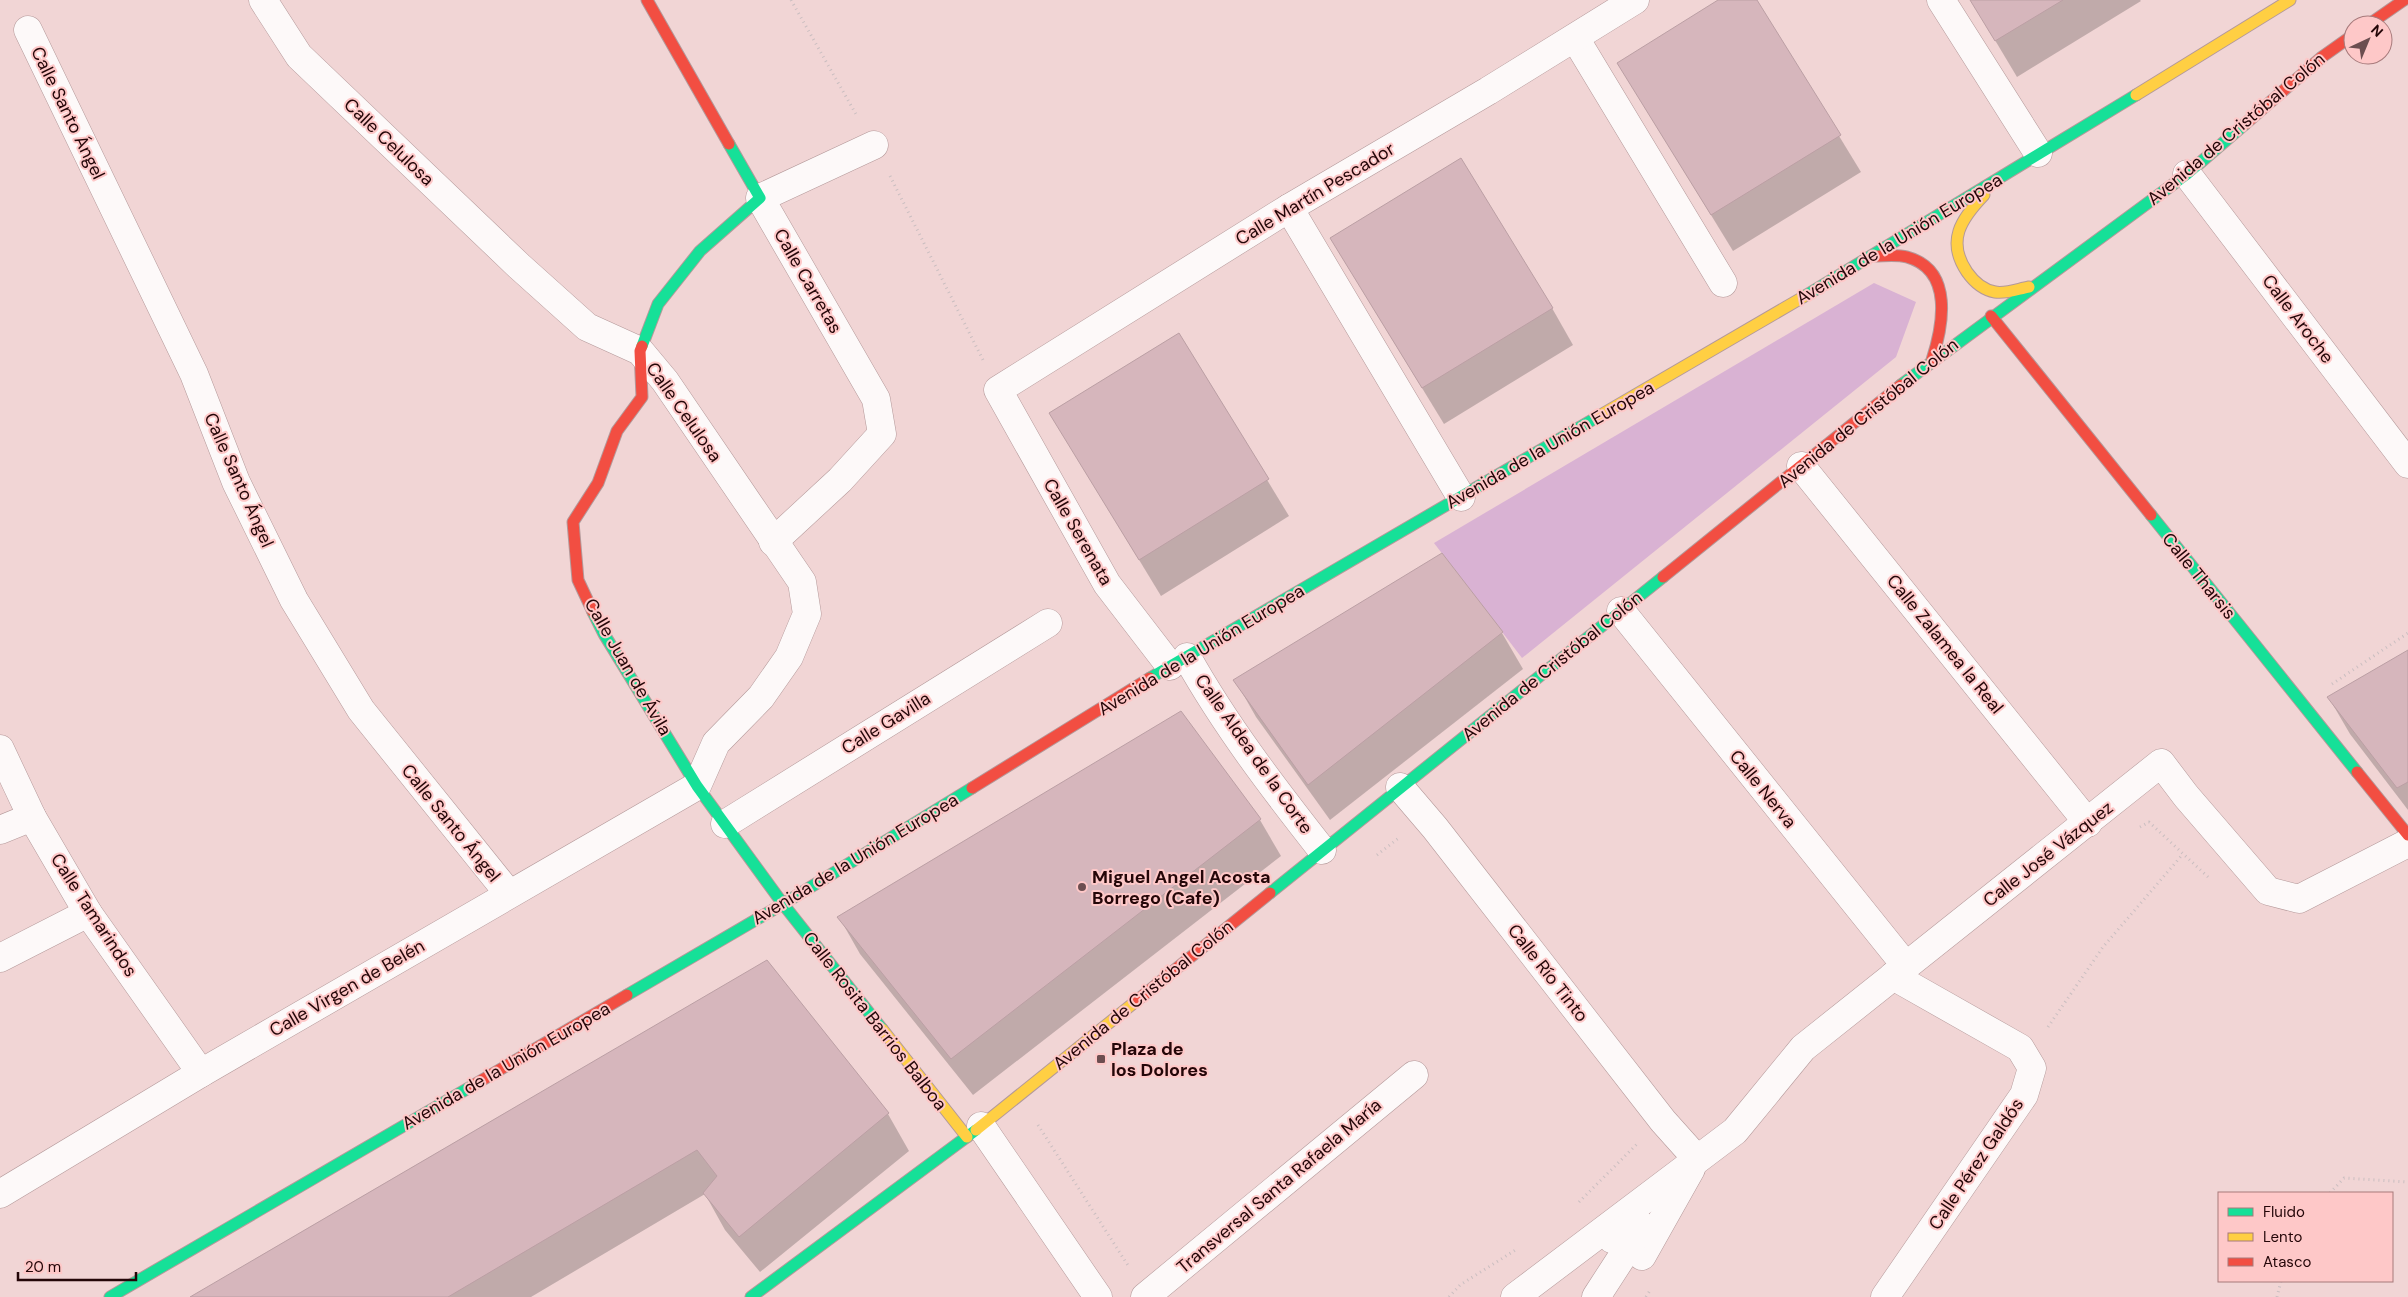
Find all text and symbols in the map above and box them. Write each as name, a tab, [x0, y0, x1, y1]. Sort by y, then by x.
north arrow	[2343, 15, 2393, 65]
text: N	[2367, 21, 2387, 41]
street label: Calle Santo Ángel	[25, 43, 111, 183]
street label: Avenida de Cristóbal Colón	[2142, 47, 2330, 211]
street label: Calle Celulosa	[339, 93, 439, 191]
street label: Calle Martín Pescador	[1231, 137, 1399, 251]
street label: Avenida de la Unión Europea	[1791, 168, 2007, 310]
street label: Calle Carretas	[768, 224, 848, 338]
street label: Calle Aroche	[2257, 270, 2339, 368]
street label: Avenida de Cristóbal Colón	[1773, 333, 1963, 493]
street label: Calle Celulosa	[641, 357, 727, 467]
street label: Avenida de la Unión Europea	[1442, 375, 1658, 515]
street label: Calle Santo Ángel	[199, 409, 279, 551]
street label: Calle Serenata	[1038, 474, 1118, 590]
street label: Calle Tharsis	[2157, 528, 2241, 624]
street label: Calle Zalamea la Real	[1881, 569, 2009, 719]
street label: Avenida de la Unión Europea	[1093, 579, 1309, 721]
street label: Avenida de Cristóbal Colón	[1457, 586, 1647, 746]
street label: Calle Juan de Ávila	[579, 594, 677, 740]
street label: Calle Aldea de la Corte	[1190, 669, 1318, 839]
street label: Calle Gavilla	[837, 686, 935, 760]
street label: Calle Nerva	[1724, 745, 1802, 833]
street label: Calle Santo Ángel	[396, 759, 506, 887]
street label: Avenida de la Unión Europea	[747, 788, 963, 930]
street label: Calle José Vázquez	[1978, 796, 2118, 912]
street label: Calle Tamarindos	[45, 849, 143, 981]
place label: Miguel Angel Acosta Borrego (Cafe)	[1092, 865, 1271, 910]
marker: Miguel Angel Acosta Borrego (Cafe)	[1076, 881, 1088, 893]
street label: Avenida de Cristóbal Colón	[1048, 915, 1238, 1075]
street label: Calle Río Tinto	[1502, 919, 1594, 1027]
street label: Calle Rosita Barrios Balboa	[798, 927, 952, 1115]
street label: Calle Virgen de Belén	[265, 934, 429, 1042]
street label: Avenida de la Unión Europea	[398, 996, 614, 1136]
place label: Plaza de los Dolores	[1111, 1037, 1208, 1082]
marker: Plaza de los Dolores	[1095, 1053, 1107, 1065]
street label: Transversal Santa Rafaela María	[1172, 1093, 1386, 1279]
street label: Calle Pérez Galdós	[1923, 1093, 2029, 1235]
legend	[2218, 1192, 2393, 1282]
text: Fluido	[2263, 1202, 2305, 1222]
text: Lento	[2263, 1227, 2302, 1247]
scale bar	[18, 1250, 135, 1282]
text: Atasco	[2263, 1252, 2311, 1272]
text: 20 m	[25, 1257, 61, 1277]

